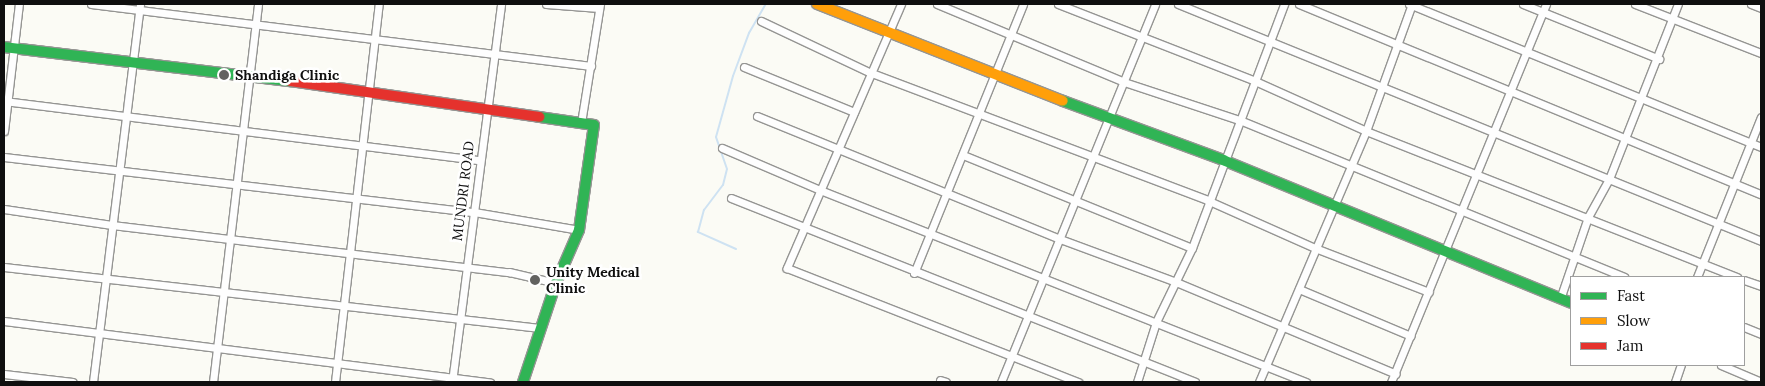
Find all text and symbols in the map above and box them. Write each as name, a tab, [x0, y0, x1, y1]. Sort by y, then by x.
place label: Shandiga Clinic	[235, 67, 339, 83]
marker: Shandiga Clinic	[217, 68, 231, 82]
street label: MUNDRI ROAD	[449, 140, 477, 242]
place label: Unity Medical Clinic	[546, 264, 640, 296]
marker: Unity Medical Clinic	[528, 273, 542, 287]
legend	[1570, 276, 1745, 366]
text: Fast	[1617, 286, 1645, 305]
text: Slow	[1617, 311, 1650, 330]
text: Jam	[1617, 336, 1644, 355]

